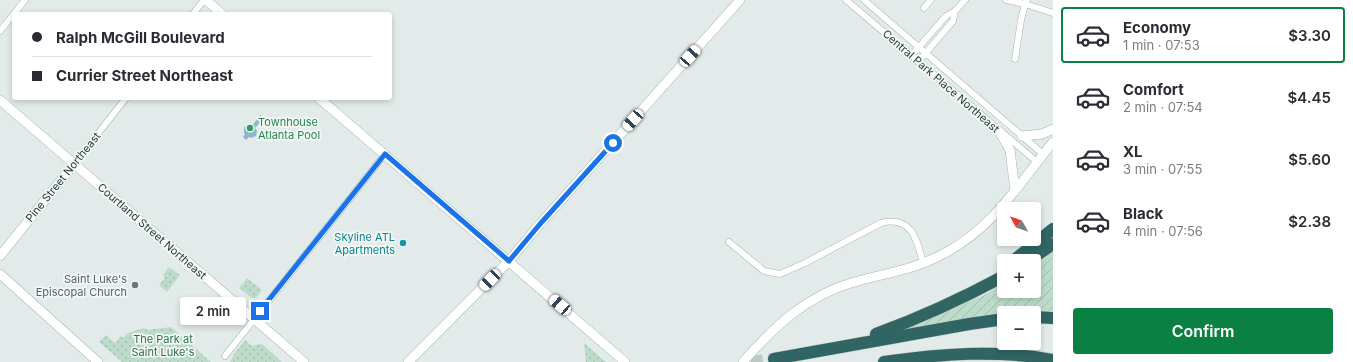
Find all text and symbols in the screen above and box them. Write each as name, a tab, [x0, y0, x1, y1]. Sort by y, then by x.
icon: car	[1075, 17, 1111, 53]
text: Economy	[1123, 18, 1191, 37]
street label: Central Park Place Northeast	[880, 26, 1003, 136]
text: $3.30	[1288, 26, 1331, 45]
text: Ralph McGill Boulevard	[56, 28, 225, 47]
text: 1 min · 07:53	[1123, 37, 1200, 53]
car	[678, 43, 702, 69]
text: Currier Street Northeast	[56, 66, 233, 85]
icon: car	[1075, 79, 1111, 115]
text: Comfort	[1123, 80, 1184, 99]
text: $4.45	[1288, 88, 1331, 107]
text: 2 min · 07:54	[1123, 99, 1203, 115]
car	[621, 107, 645, 133]
place label: Townhouse Atlanta Pool	[258, 115, 320, 142]
marker: Townhouse Atlanta Pool	[245, 123, 255, 133]
street label: Pine Street Northeast	[23, 129, 104, 225]
route start	[604, 134, 622, 152]
icon: car	[1075, 141, 1111, 177]
text: XL	[1123, 142, 1143, 161]
text: $5.60	[1288, 150, 1331, 169]
text: 3 min · 07:55	[1123, 161, 1202, 177]
street label: Courtland Street Northeast	[95, 180, 210, 282]
north arrow	[997, 202, 1041, 246]
map controls	[997, 202, 1041, 350]
icon: car	[1075, 203, 1111, 239]
text: Black	[1123, 204, 1163, 223]
text: $2.38	[1288, 212, 1331, 231]
text: 4 min · 07:56	[1123, 223, 1203, 239]
place label: Skyline ATL Apartments	[334, 230, 395, 257]
marker: Skyline ATL Apartments	[398, 238, 408, 248]
button: +	[997, 254, 1041, 298]
car	[477, 267, 503, 293]
place label: Saint Luke's Episcopal Church	[36, 272, 127, 299]
marker: Saint Luke's Episcopal Church	[130, 280, 140, 290]
car	[547, 293, 573, 317]
callout: 2 min	[180, 297, 246, 325]
route end	[251, 302, 269, 320]
text: 2 min	[196, 303, 230, 319]
button: −	[997, 306, 1041, 350]
button: Confirm	[1073, 308, 1333, 354]
park label: The Park at Saint Luke's	[132, 332, 195, 359]

